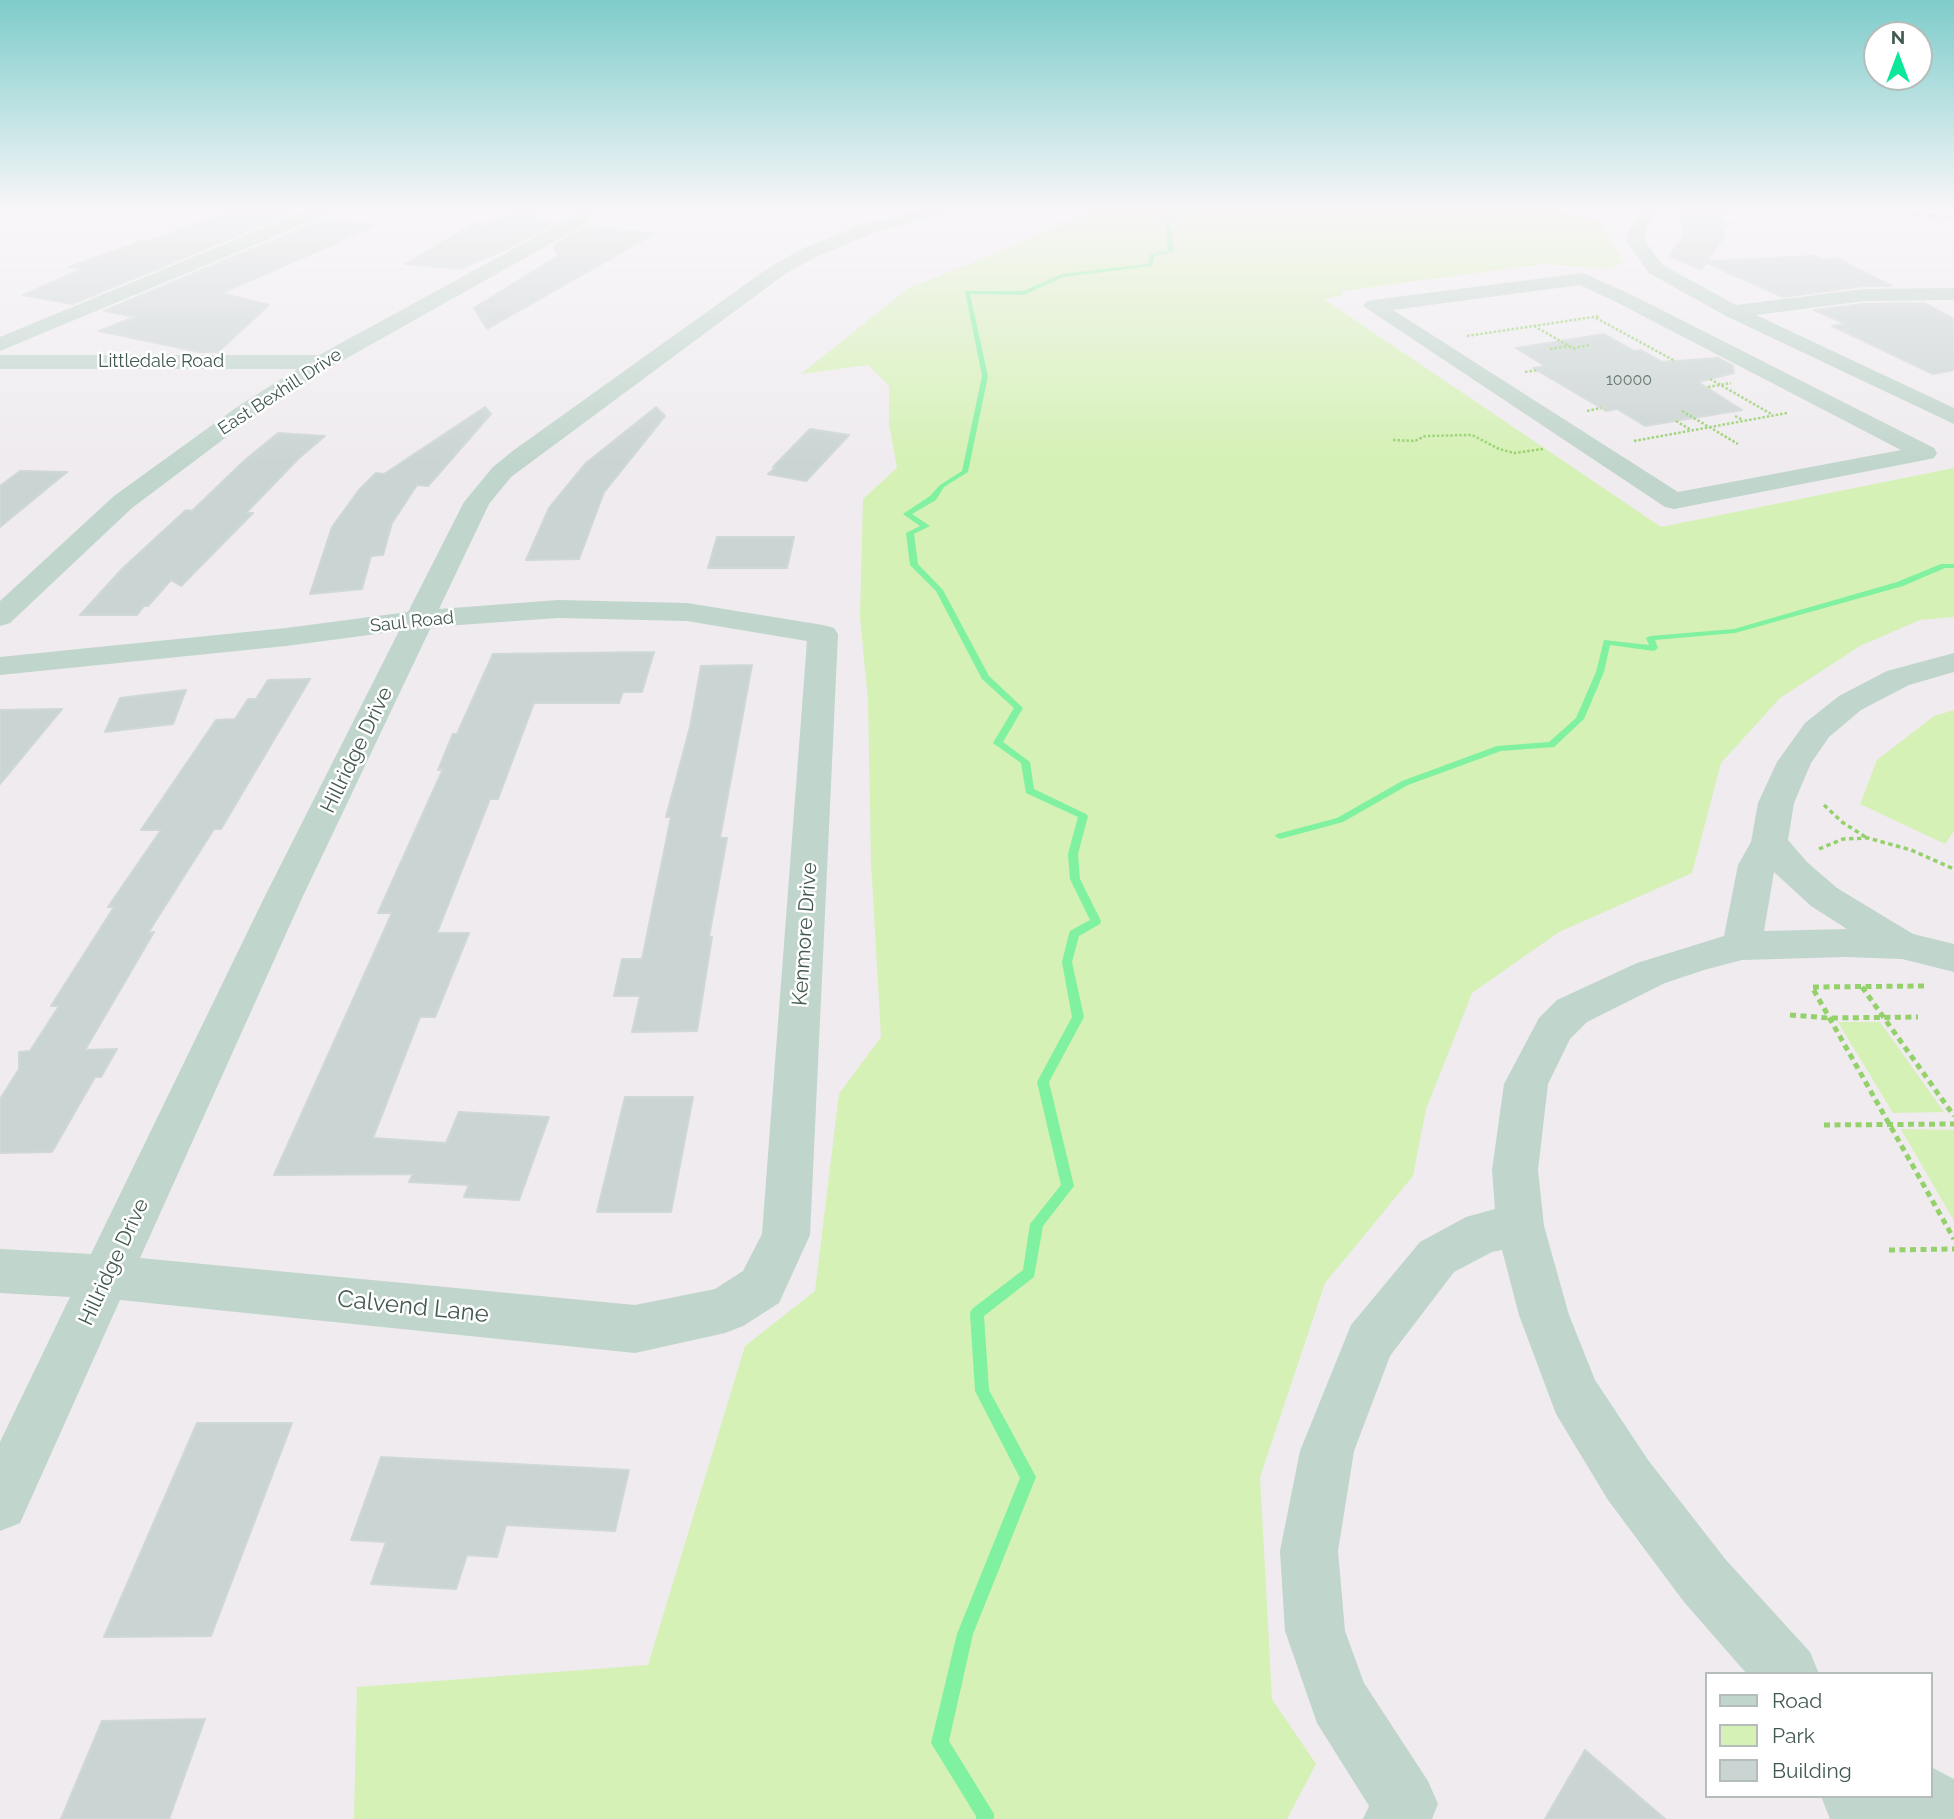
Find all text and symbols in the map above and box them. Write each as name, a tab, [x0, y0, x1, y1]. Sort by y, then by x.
north arrow	[1863, 21, 1933, 91]
text: N	[1891, 26, 1905, 48]
street label: East Bexhill Drive	[214, 344, 346, 440]
street label: Littledale Road	[98, 351, 224, 373]
house number: 10000	[1606, 370, 1652, 390]
street label: Saul Road	[369, 607, 455, 637]
street label: Hillridge Drive	[316, 683, 398, 817]
street label: Kenmore Drive	[787, 861, 823, 1007]
street label: Hillridge Drive	[74, 1194, 154, 1330]
street label: Calvend Lane	[336, 1285, 490, 1329]
legend	[1706, 1672, 1933, 1798]
text: Road	[1772, 1688, 1822, 1713]
text: Park	[1772, 1723, 1815, 1748]
text: Building	[1772, 1758, 1852, 1783]

